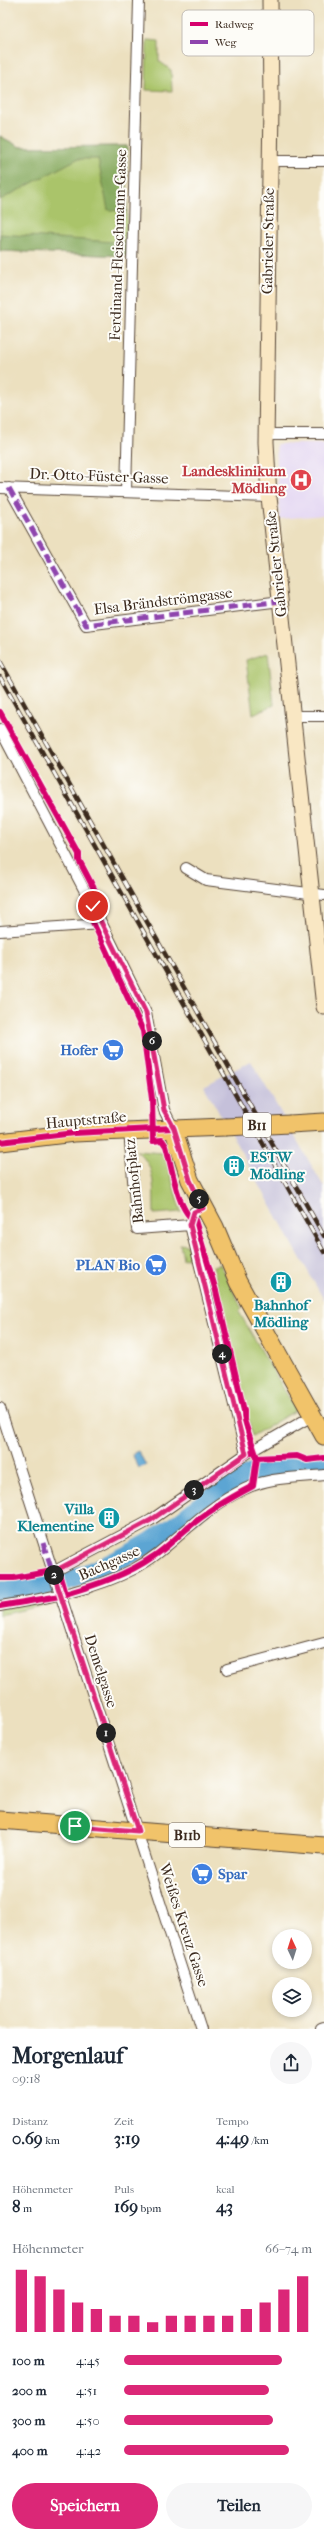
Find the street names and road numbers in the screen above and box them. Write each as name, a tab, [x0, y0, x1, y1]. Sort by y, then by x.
street label: Ferdinand-Fleischmann-Gasse	[106, 148, 130, 341]
street label: Gabrieler Straße	[258, 187, 278, 294]
street label: Dr.-Otto-Füster-Gasse	[29, 465, 170, 487]
street label: Gabrieler Straße	[261, 510, 291, 618]
street label: Elsa Brändströmgasse	[93, 583, 234, 618]
street label: Hauptstraße	[45, 1107, 127, 1132]
road number: B11	[243, 1113, 271, 1137]
street label: Bahnhofplatz	[121, 1137, 147, 1225]
street label: Bachgasse	[76, 1541, 143, 1584]
street label: Demelgasse	[81, 1632, 122, 1711]
road number: B11b	[169, 1823, 205, 1847]
street label: Weißes Kreuz Gasse	[155, 1860, 213, 1990]

